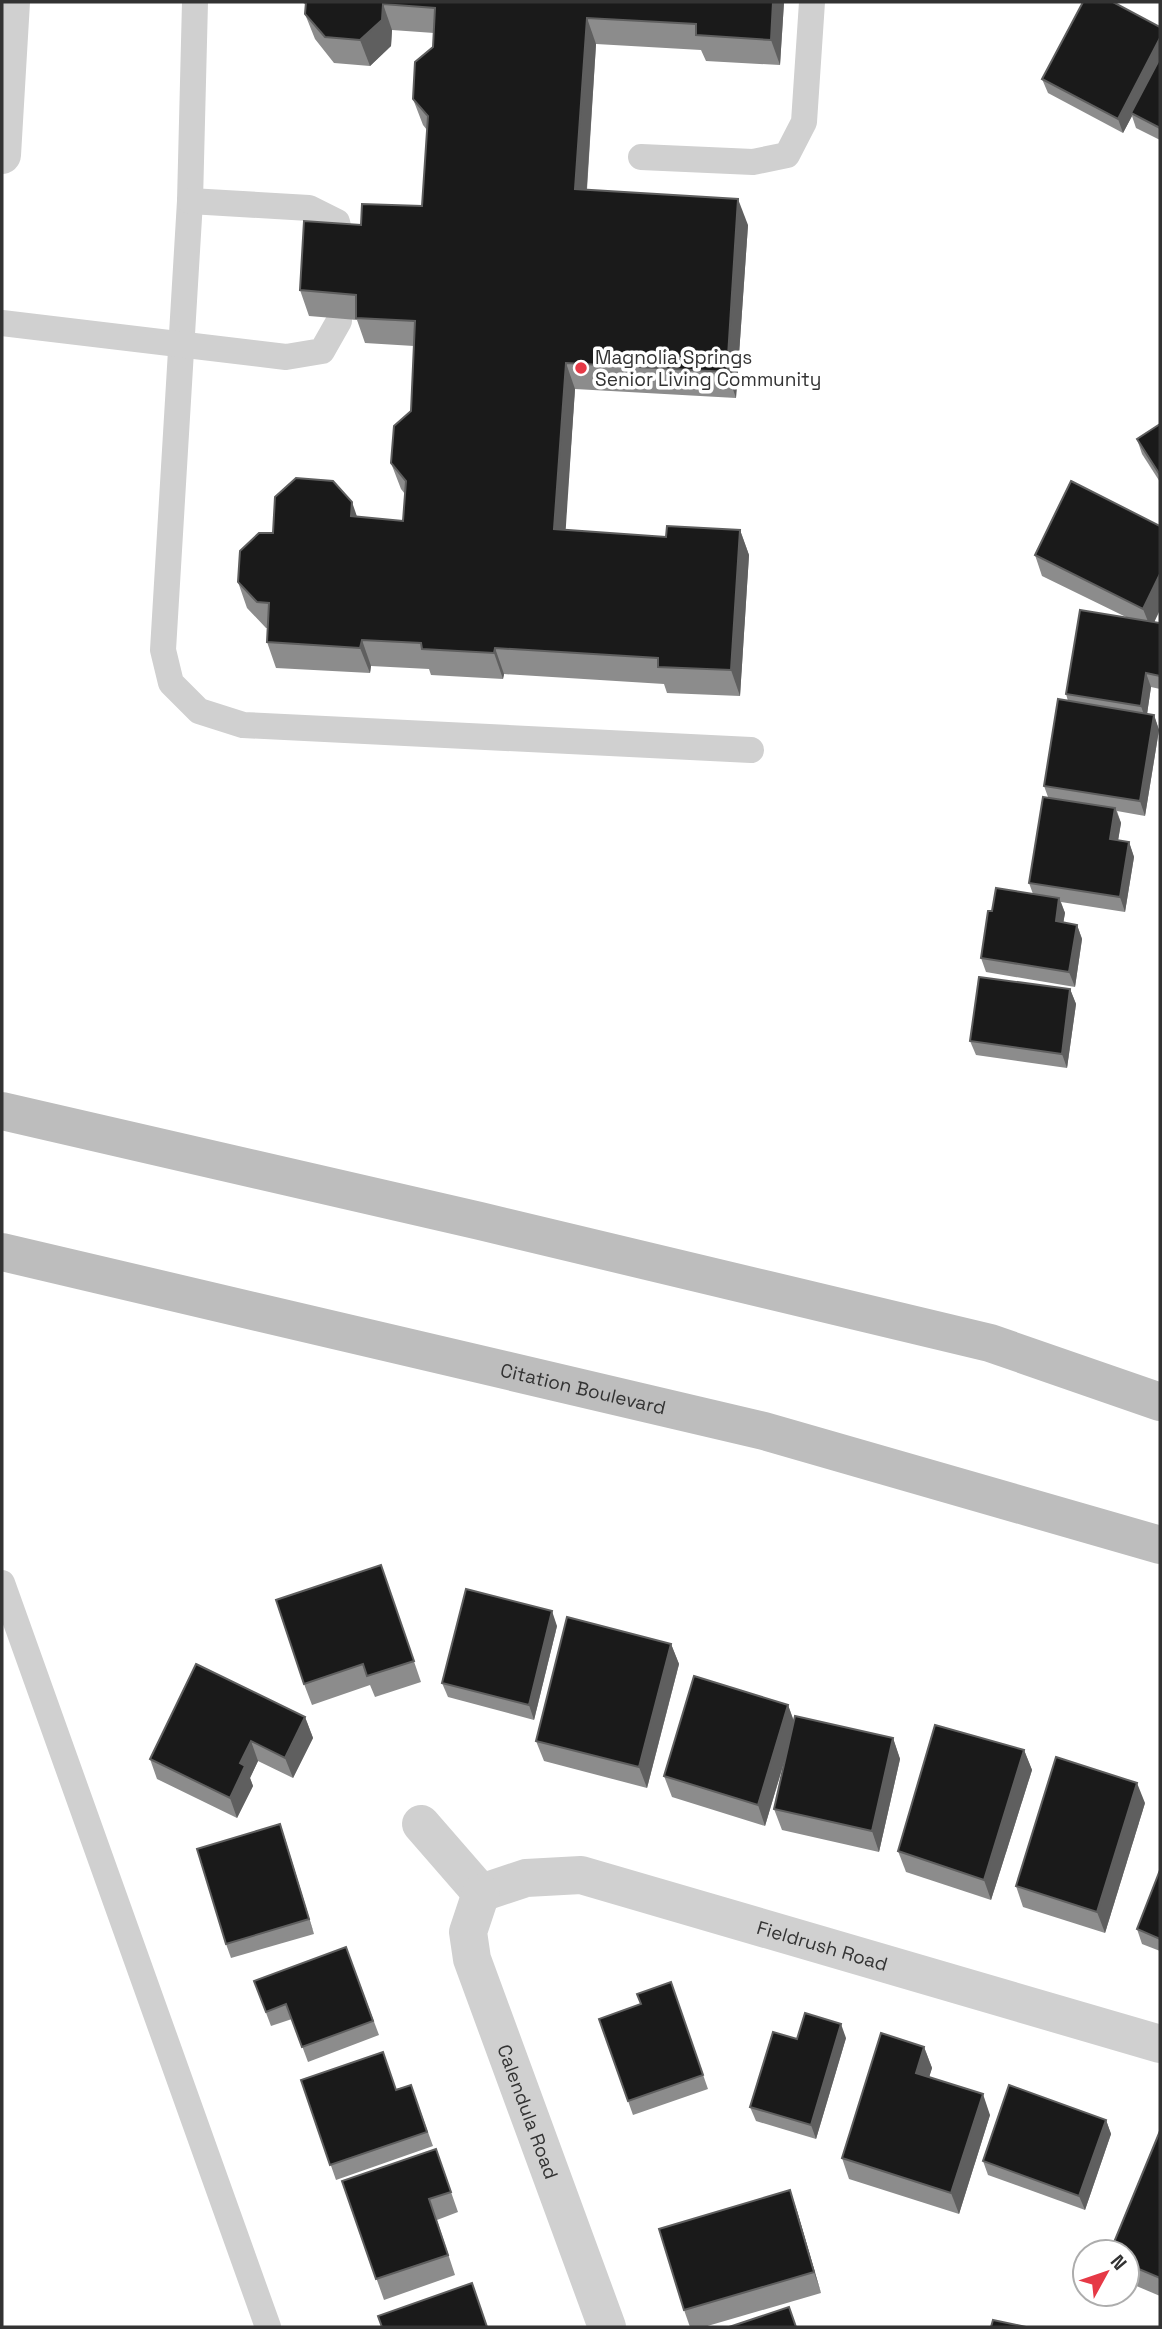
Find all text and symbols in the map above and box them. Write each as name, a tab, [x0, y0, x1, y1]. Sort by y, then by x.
place label: Magnolia Springs Senior Living Community	[595, 345, 821, 392]
marker: Magnolia Springs Senior Living Community	[573, 360, 589, 376]
street label: Citation Boulevard	[498, 1357, 668, 1420]
street label: Fieldrush Road	[754, 1915, 891, 1976]
street label: Calendula Road	[492, 2041, 564, 2182]
north arrow	[1071, 2238, 1141, 2308]
text: N	[1105, 2249, 1132, 2275]

